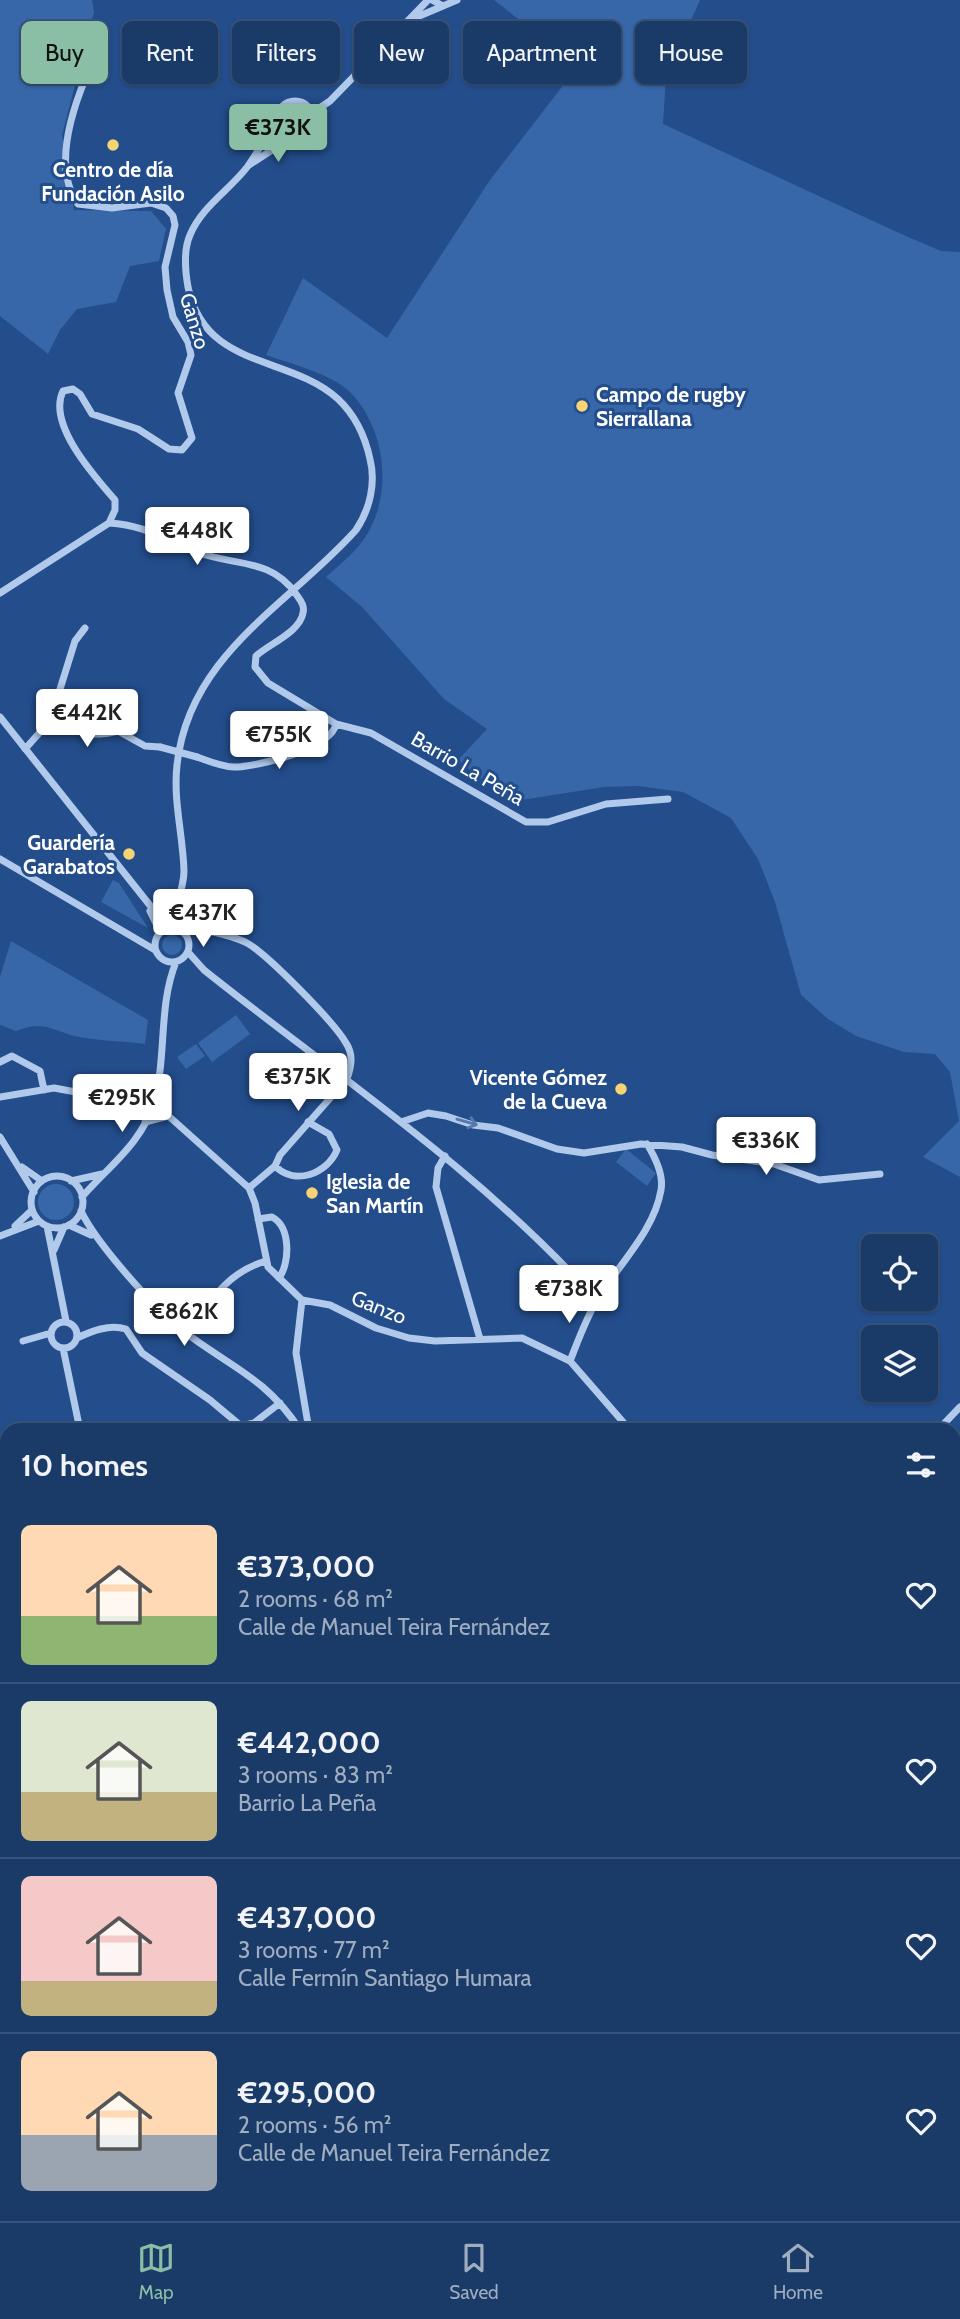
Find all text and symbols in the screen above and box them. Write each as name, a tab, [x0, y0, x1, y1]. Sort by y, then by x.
chip: Buy	[21, 21, 108, 84]
chip: Rent	[122, 21, 218, 84]
chip: Filters	[232, 21, 340, 84]
chip: New	[354, 21, 449, 84]
chip: Apartment	[463, 21, 621, 84]
chip: House	[635, 21, 747, 84]
pin: €373K	[229, 104, 327, 164]
text: €373K	[245, 113, 311, 141]
marker: Centro de día Fundación Asilo	[105, 137, 121, 153]
place label: Centro de día Fundación Asilo	[41, 157, 185, 206]
street label: Ganzo	[175, 290, 215, 352]
place label: Campo de rugby Sierrallana	[596, 382, 747, 431]
marker: Campo de rugby Sierrallana	[574, 398, 590, 414]
pin: €448K	[148, 508, 246, 567]
text: €448K	[161, 516, 233, 544]
pin: €442K	[38, 690, 136, 749]
text: €442K	[52, 698, 122, 726]
pin: €755K	[230, 712, 328, 771]
text: €755K	[246, 720, 312, 748]
street label: Barrio La Peña	[407, 726, 529, 810]
place label: Guardería Garabatos	[23, 830, 116, 879]
marker: Guardería Garabatos	[121, 846, 137, 862]
pin: €437K	[154, 890, 252, 949]
text: €437K	[169, 898, 237, 926]
pin: €375K	[249, 1054, 347, 1113]
text: €375K	[265, 1062, 331, 1090]
place label: Vicente Gómez de la Cueva	[470, 1065, 608, 1114]
pin: €295K	[73, 1074, 171, 1134]
marker: Vicente Gómez de la Cueva	[613, 1081, 629, 1097]
text: €295K	[89, 1083, 155, 1111]
one-way arrow	[455, 1117, 477, 1130]
pin: €336K	[717, 1118, 815, 1177]
text: €336K	[733, 1126, 799, 1154]
place label: Iglesia de San Martín	[326, 1169, 424, 1218]
marker: Iglesia de San Martín	[304, 1185, 320, 1201]
map controls	[861, 1234, 938, 1402]
button: locate	[861, 1234, 938, 1311]
pin: €738K	[520, 1266, 618, 1325]
text: €738K	[535, 1274, 603, 1302]
street label: Ganzo	[348, 1285, 410, 1329]
pin: €862K	[135, 1288, 233, 1348]
text: €862K	[150, 1297, 218, 1325]
button: layers	[861, 1325, 938, 1402]
icon: filters	[902, 1446, 940, 1484]
text: 10 homes	[21, 1447, 148, 1484]
text: €373,000	[238, 1548, 375, 1585]
icon: home	[77, 1553, 161, 1637]
icon: heart	[902, 1576, 940, 1614]
text: 2 rooms · 68 m²	[238, 1585, 393, 1613]
text: Calle de Manuel Teira Fernández	[238, 1613, 550, 1641]
text: €442,000	[238, 1724, 381, 1761]
icon: home	[77, 1729, 161, 1813]
icon: heart	[902, 1752, 940, 1790]
text: 3 rooms · 83 m²	[238, 1761, 393, 1789]
text: Barrio La Peña	[238, 1789, 376, 1817]
text: €437,000	[238, 1899, 377, 1936]
icon: home	[77, 1904, 161, 1988]
icon: heart	[902, 1927, 940, 1965]
text: 3 rooms · 77 m²	[238, 1936, 390, 1964]
text: Calle Fermín Santiago Humara	[238, 1964, 532, 1992]
text: €295,000	[238, 2074, 376, 2111]
icon: home	[77, 2079, 161, 2163]
icon: heart	[902, 2102, 940, 2140]
text: 2 rooms · 56 m²	[238, 2111, 392, 2139]
text: Calle de Manuel Teira Fernández	[238, 2139, 550, 2167]
tab: Map	[137, 2239, 175, 2304]
tab: Saved	[449, 2239, 499, 2304]
tab: Home	[773, 2239, 823, 2304]

